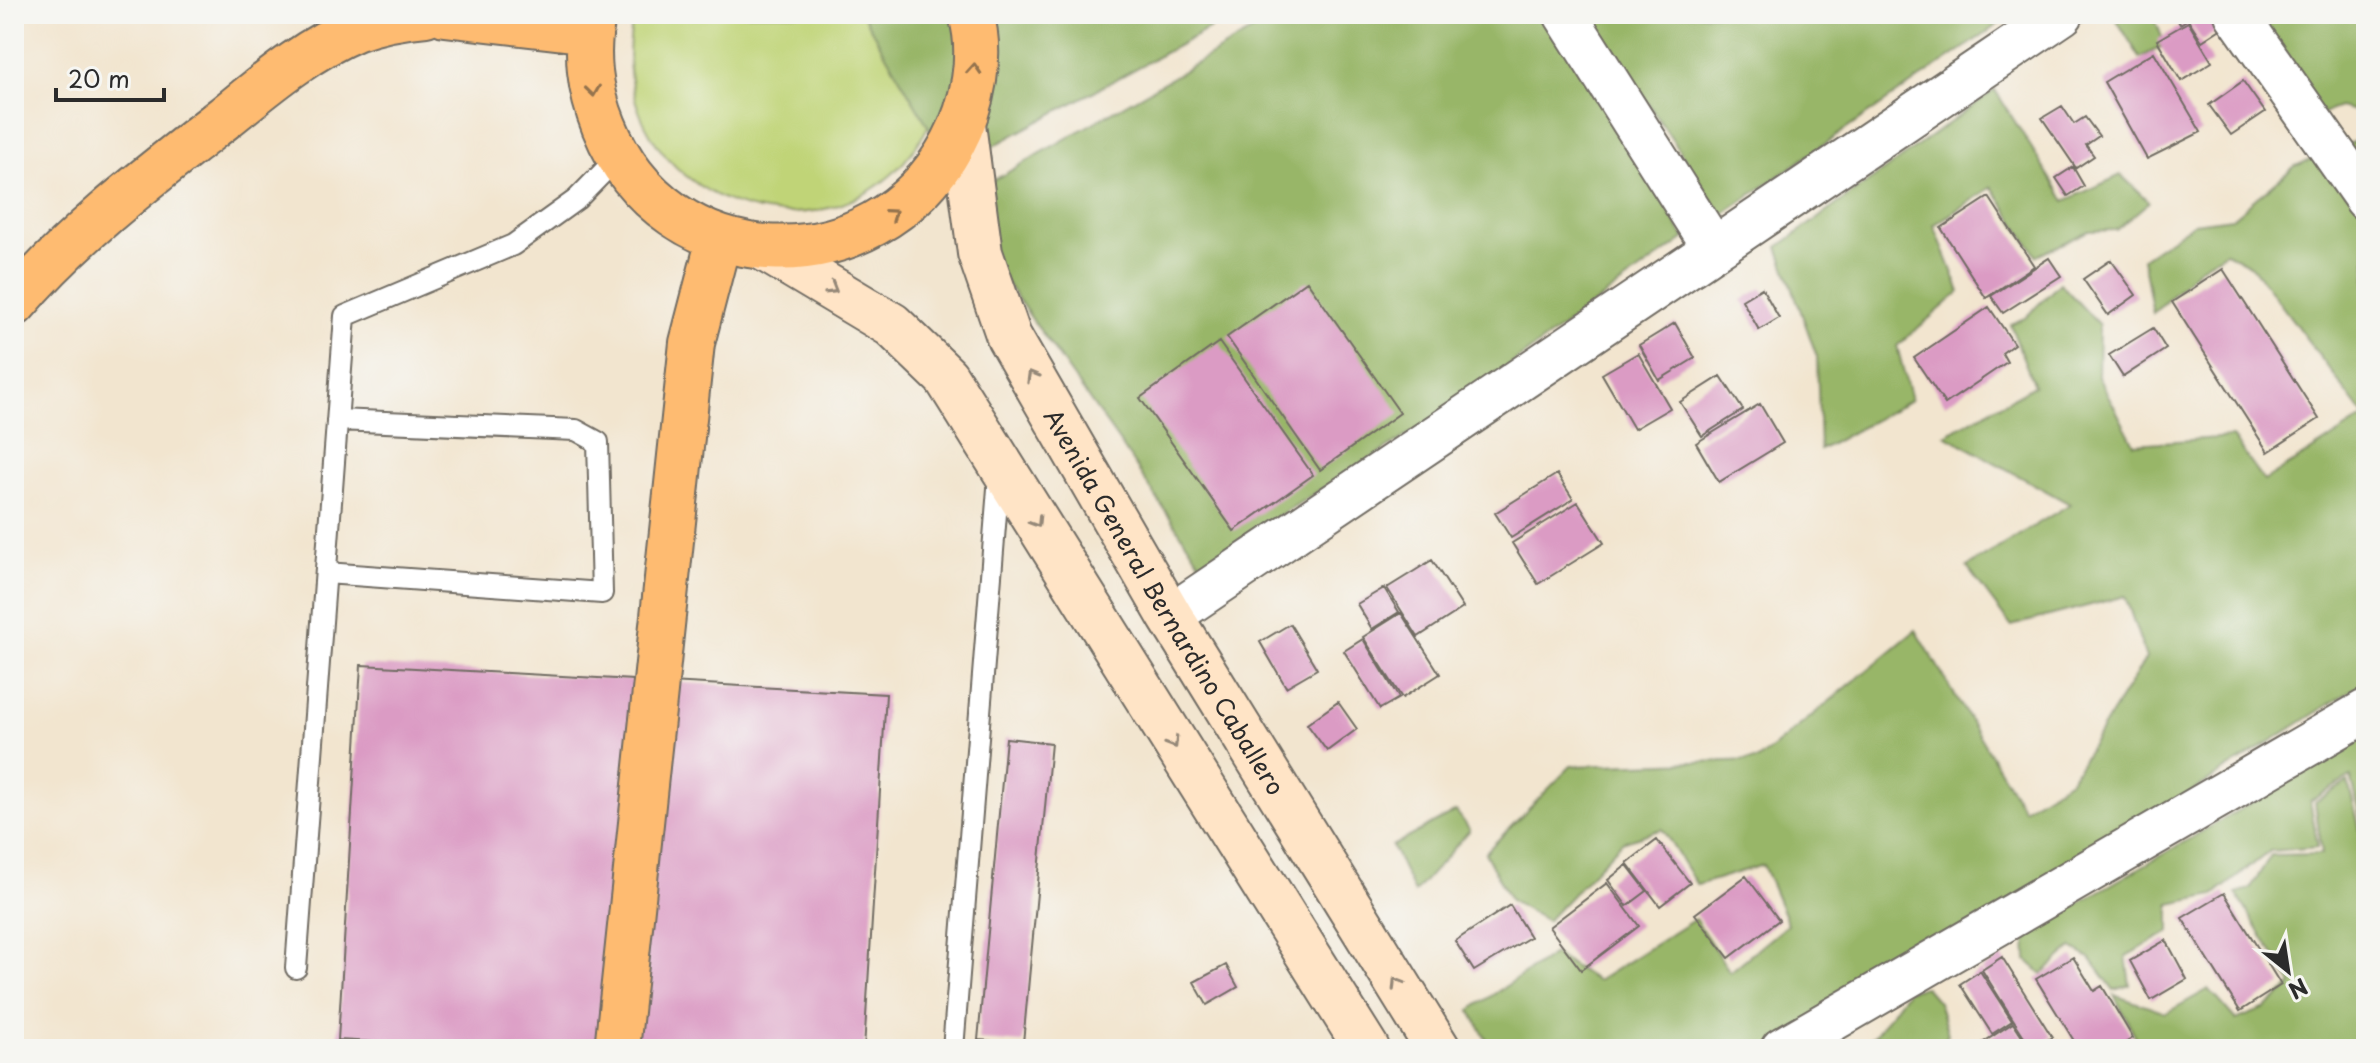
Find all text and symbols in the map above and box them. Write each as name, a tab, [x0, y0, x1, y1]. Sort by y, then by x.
scale bar	[56, 52, 164, 102]
text: 20 m	[68, 60, 130, 96]
one-way arrow	[965, 63, 982, 76]
one-way arrow	[584, 84, 601, 98]
one-way arrow	[883, 209, 897, 224]
one-way arrow	[823, 279, 838, 295]
one-way arrow	[1026, 370, 1042, 385]
street label: Avenida General Bernardino Caballero	[1036, 401, 1294, 802]
one-way arrow	[1026, 513, 1042, 528]
one-way arrow	[1164, 734, 1179, 749]
north arrow	[2248, 931, 2328, 1011]
text: N	[2283, 971, 2315, 1008]
one-way arrow	[1391, 977, 1406, 992]

